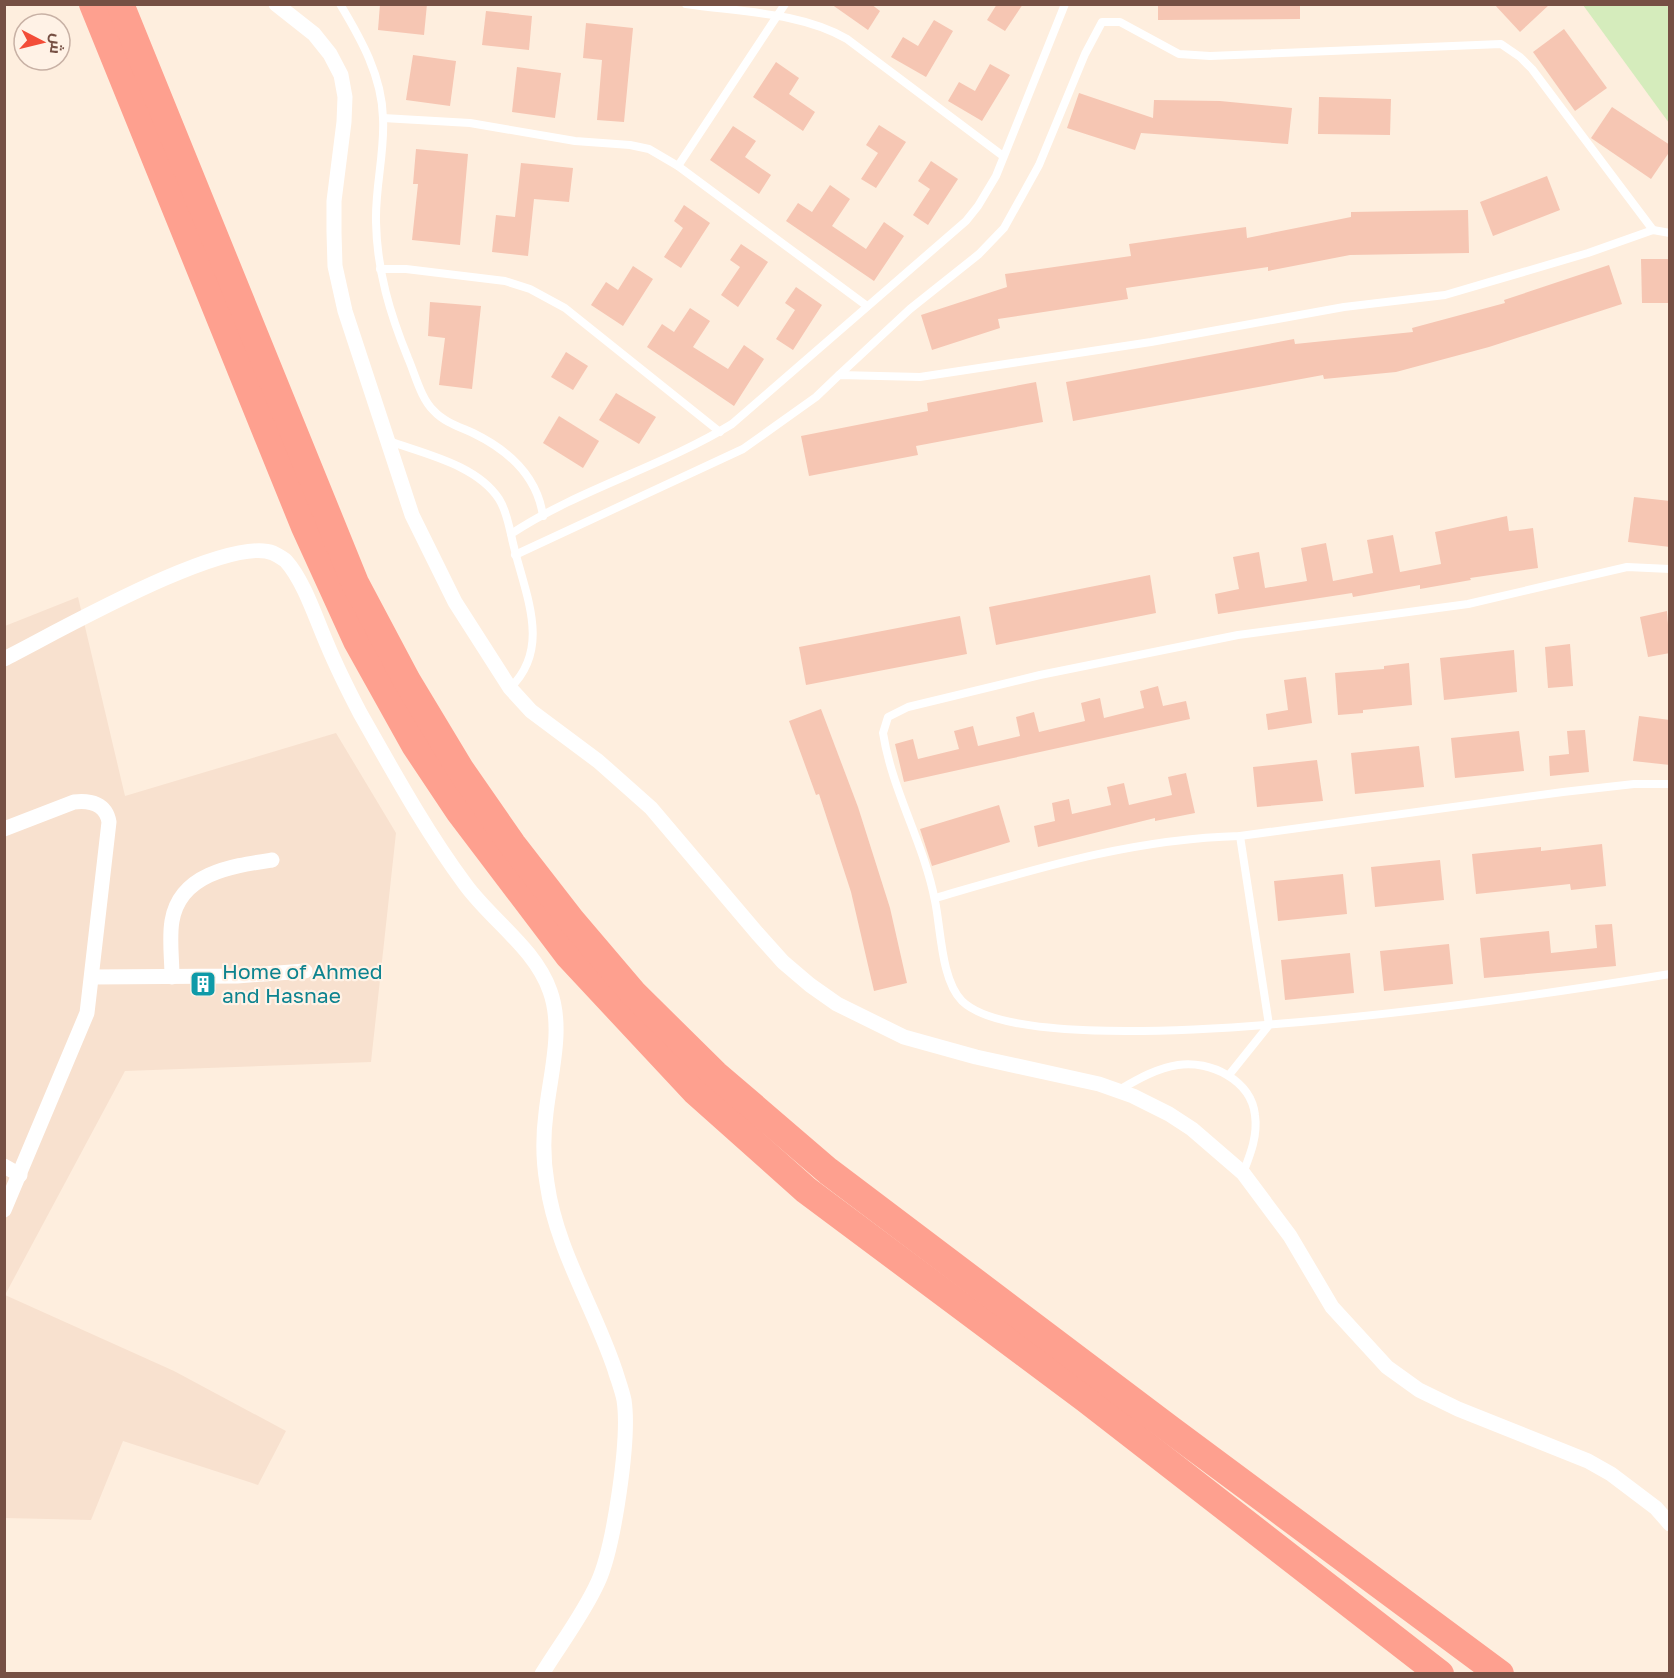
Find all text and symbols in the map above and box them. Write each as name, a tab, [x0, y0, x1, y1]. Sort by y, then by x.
north arrow	[12, 12, 72, 72]
text: ش	[46, 32, 68, 55]
place label: Home of Ahmed and Hasnae	[222, 958, 383, 1008]
building icon: Home of Ahmed and Hasnae	[188, 969, 218, 999]

